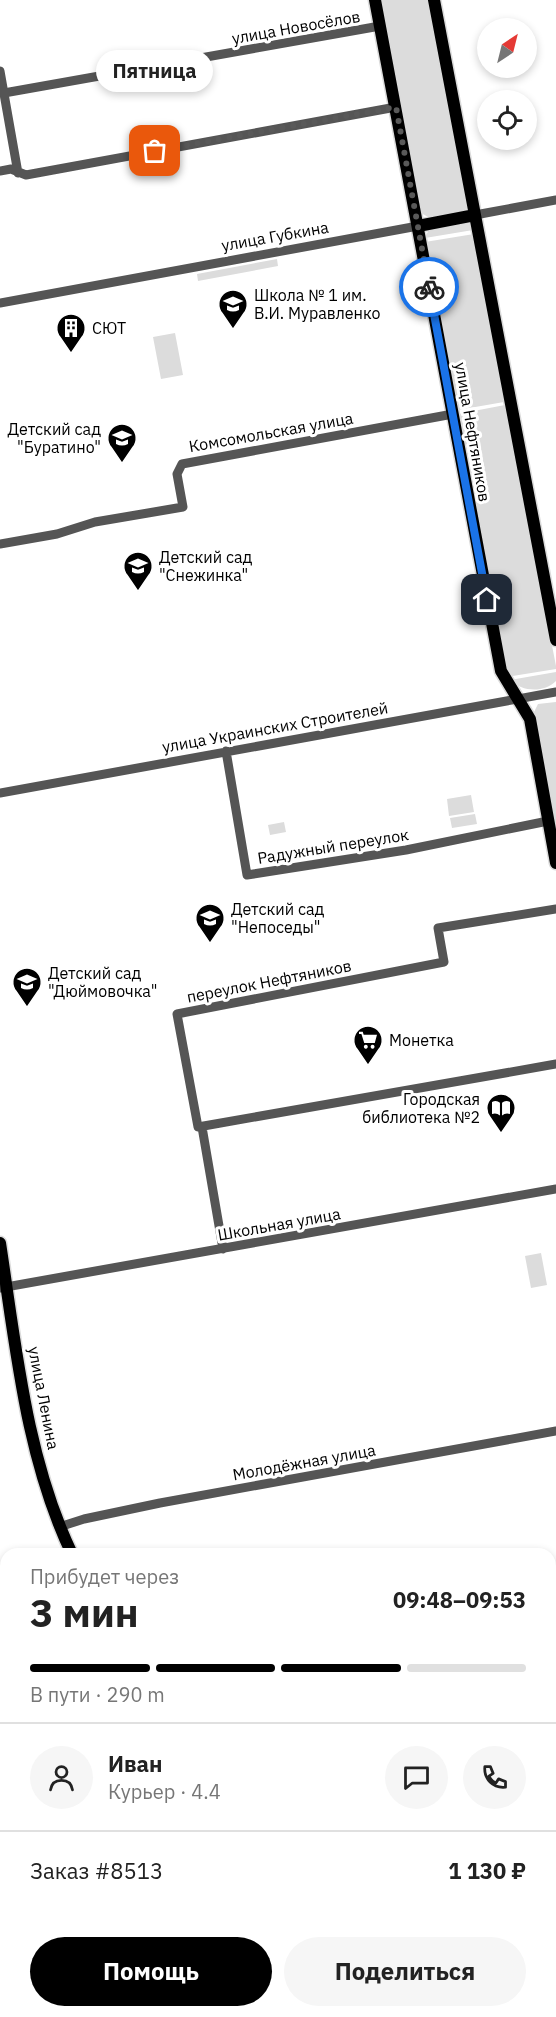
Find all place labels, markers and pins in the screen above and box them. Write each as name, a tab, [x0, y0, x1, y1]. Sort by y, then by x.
callout: Пятница	[96, 49, 213, 91]
pin	[129, 125, 180, 176]
place label: Школа № 1 им. В.И. Муравленко	[254, 285, 380, 323]
school or university icon: Школа № 1 им. В.И. Муравленко	[217, 288, 249, 330]
building icon: СЮТ	[55, 312, 87, 354]
place label: СЮТ	[92, 318, 126, 338]
place label: Детский сад "Буратино"	[8, 419, 101, 457]
school or university icon: Детский сад "Буратино"	[106, 422, 138, 464]
place label: Детский сад "Снежинка"	[159, 547, 253, 585]
school or university icon: Детский сад "Снежинка"	[122, 550, 154, 592]
pin	[461, 574, 512, 625]
place label: Детский сад "Непоседы"	[231, 899, 325, 937]
school or university icon: Детский сад "Непоседы"	[194, 902, 226, 944]
place label: Детский сад "Дюймовочка"	[48, 963, 157, 1001]
school or university icon: Детский сад "Дюймовочка"	[11, 966, 43, 1008]
supermarket icon: Монетка	[352, 1024, 384, 1066]
place label: Монетка	[389, 1030, 454, 1050]
place label: Городская библиотека №2	[362, 1089, 480, 1127]
library icon: Городская библиотека №2	[485, 1092, 517, 1134]

